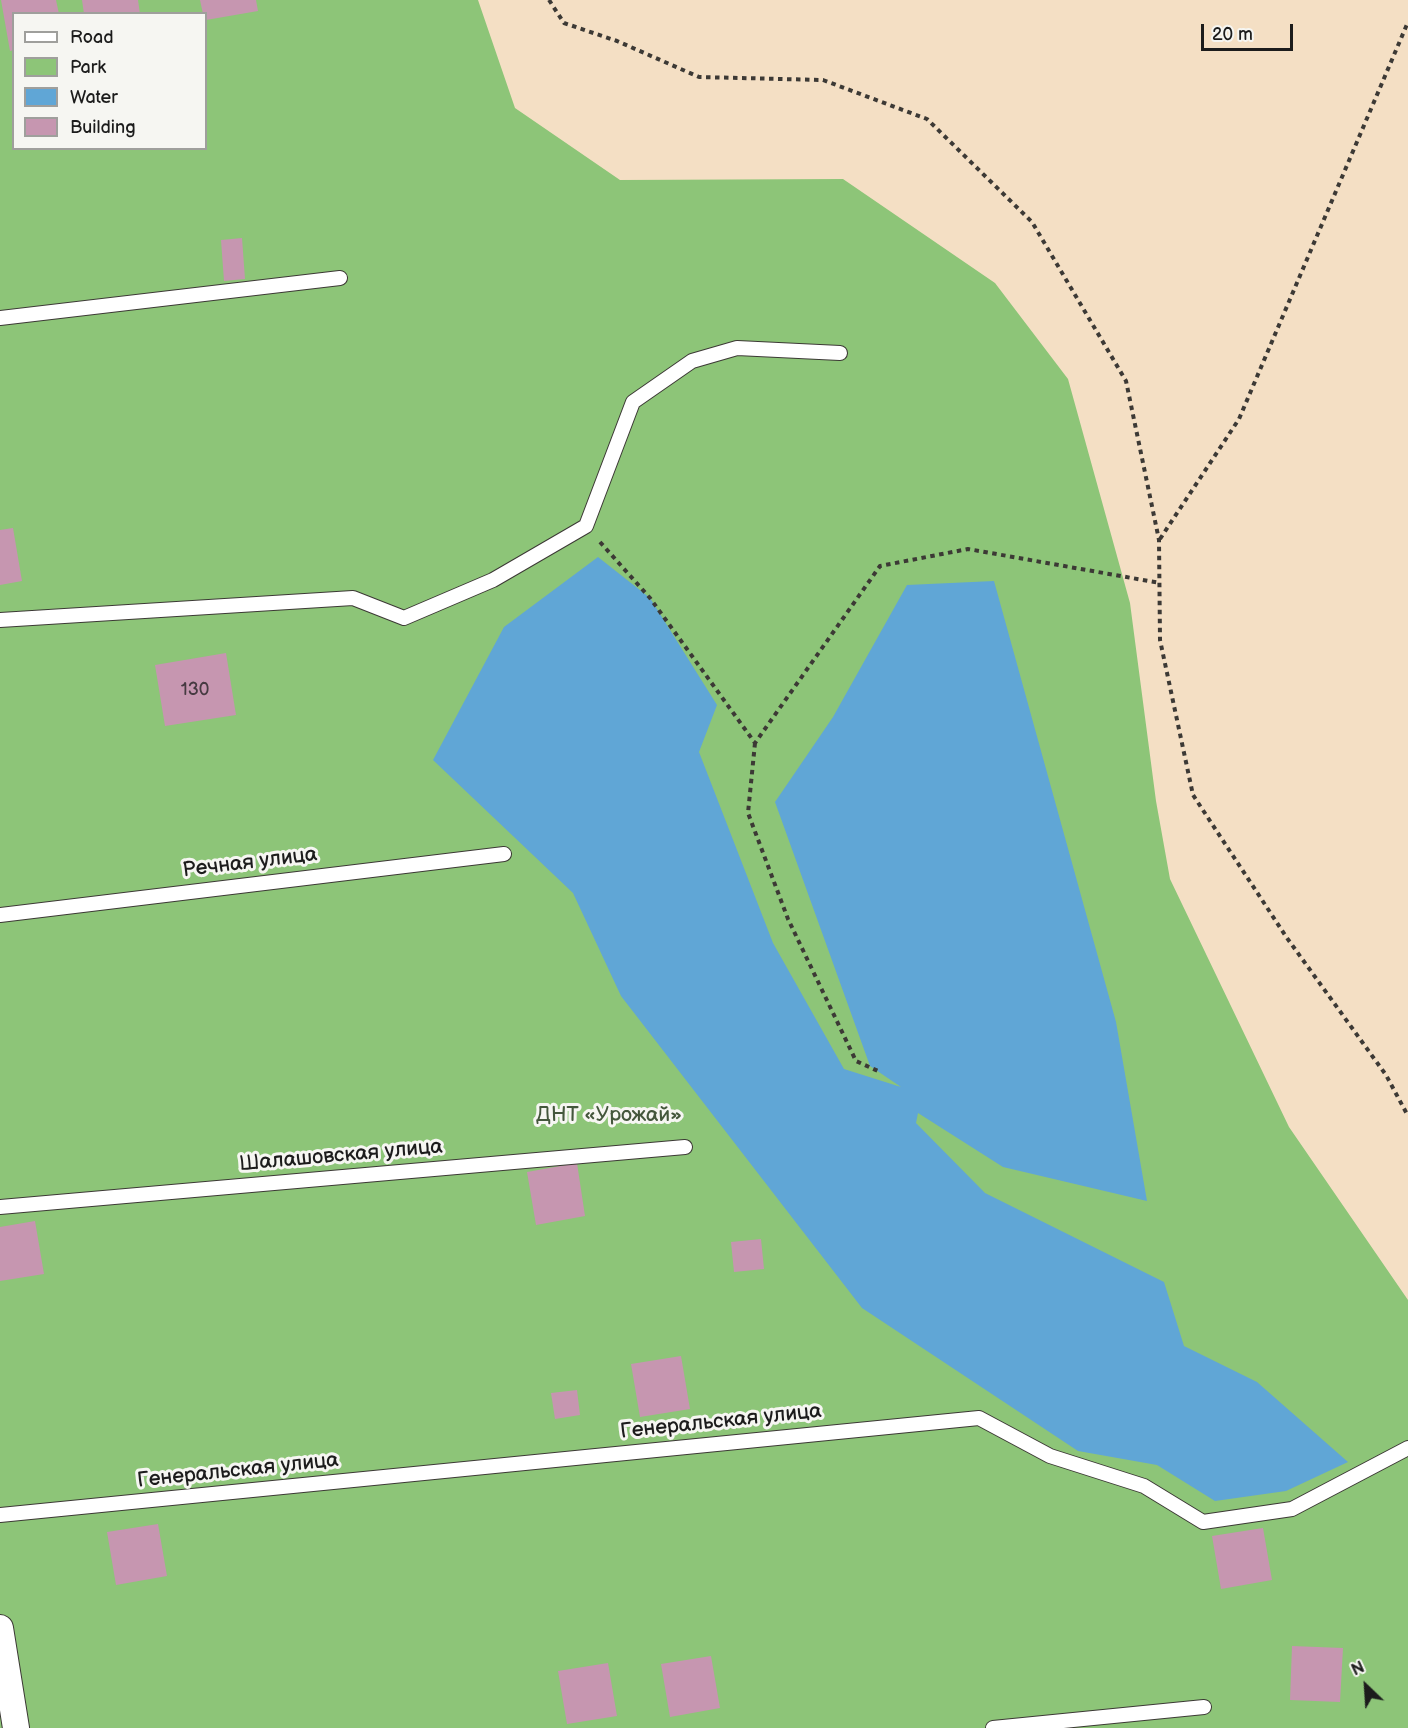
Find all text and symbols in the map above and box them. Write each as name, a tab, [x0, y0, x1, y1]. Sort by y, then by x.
legend	[12, 12, 207, 150]
scale bar	[1204, 12, 1296, 50]
text: 20 m	[1212, 24, 1253, 45]
text: Road	[70, 27, 114, 48]
text: Park	[70, 57, 106, 78]
text: Water	[70, 87, 118, 108]
text: Building	[70, 117, 136, 138]
house number: 130	[181, 679, 209, 701]
street label: Речная улица	[181, 842, 319, 884]
park label: ДНТ «Урожай»	[536, 1103, 682, 1129]
street label: Шалашовская улица	[238, 1135, 444, 1177]
street label: Генеральская улица	[619, 1399, 823, 1445]
street label: Генеральская улица	[136, 1448, 340, 1494]
north arrow	[1336, 1656, 1396, 1716]
text: N	[1349, 1658, 1368, 1680]

